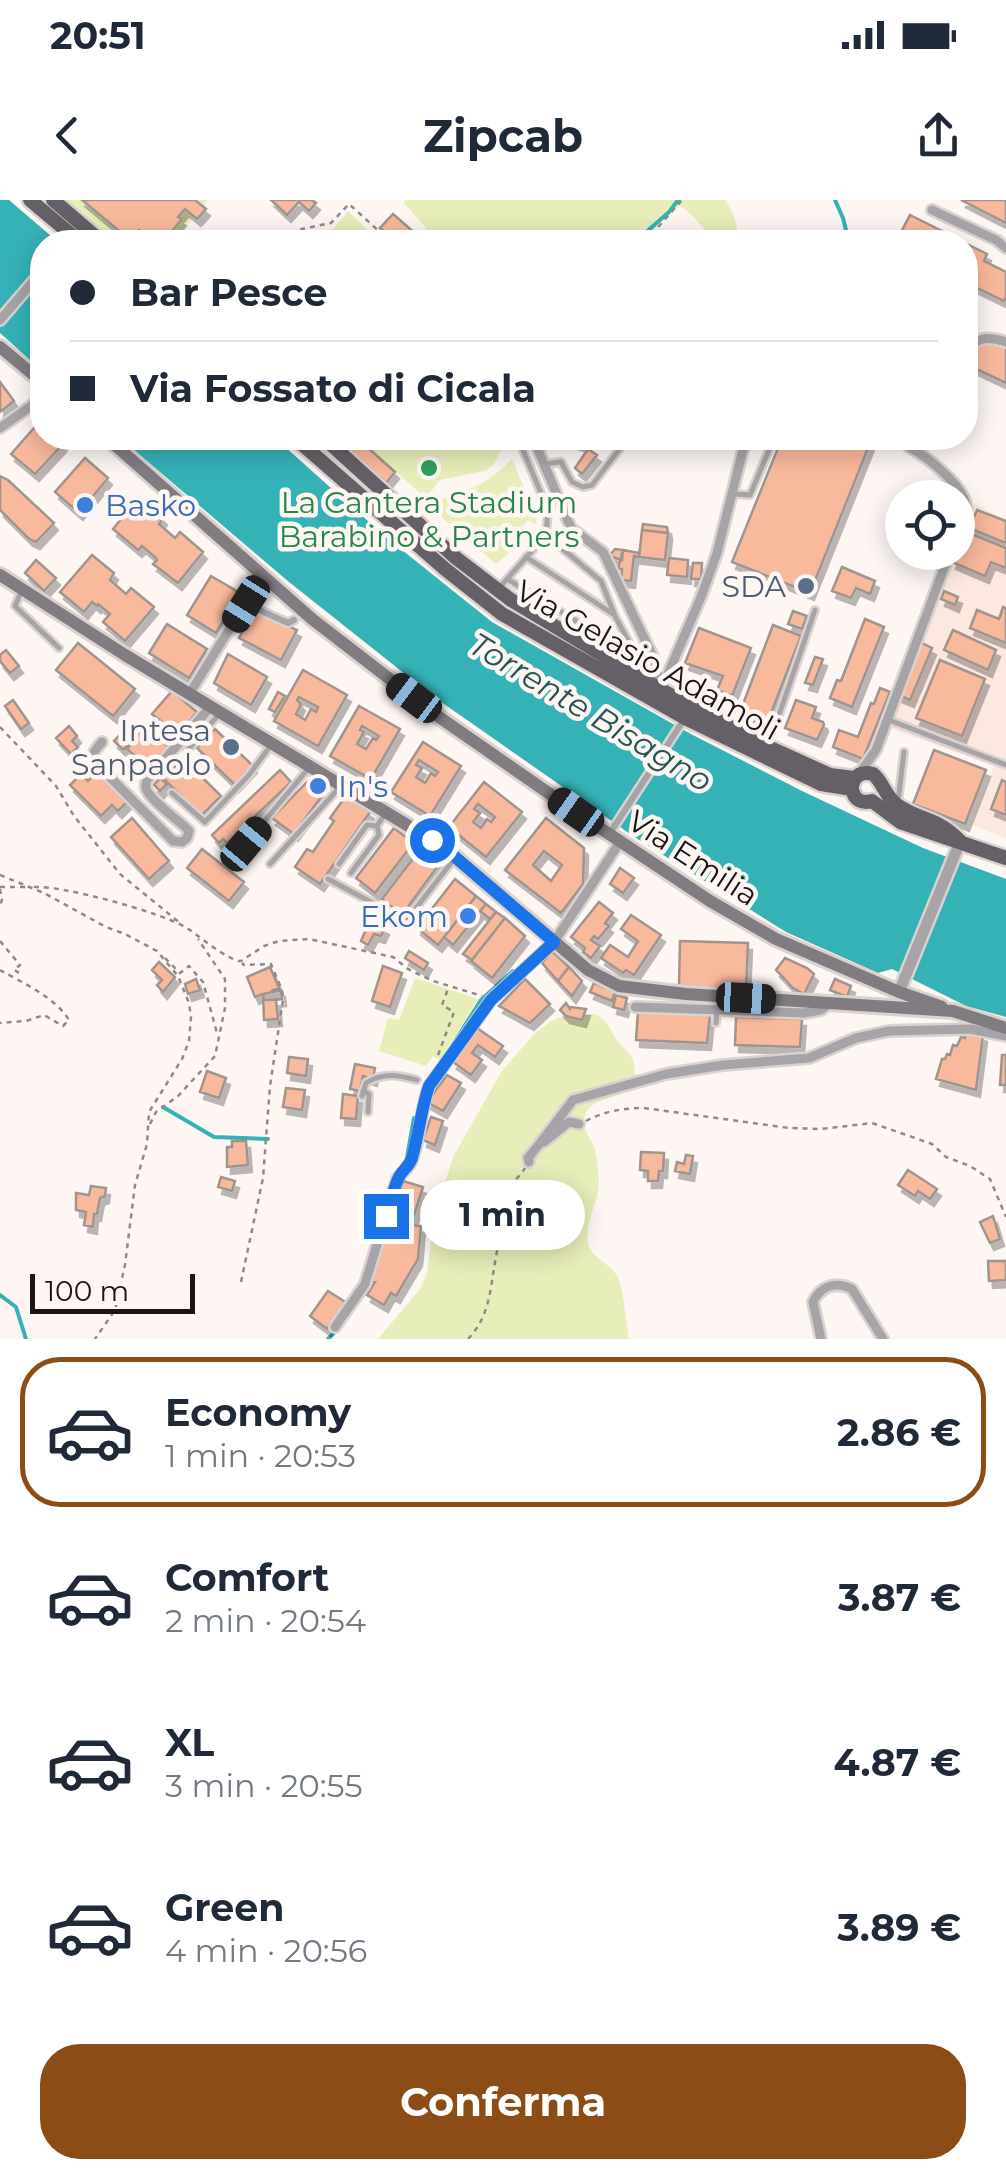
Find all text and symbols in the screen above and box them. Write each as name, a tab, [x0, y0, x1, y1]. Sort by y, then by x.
text: 20:51	[50, 12, 146, 59]
icon: back	[40, 108, 95, 163]
text: Zipcab	[423, 108, 583, 163]
icon: share	[911, 108, 966, 163]
text: Bar Pesce	[130, 269, 327, 316]
text: Via Fossato di Cicala	[130, 365, 536, 412]
marker: La Cantera Stadium Barabino & Partners	[418, 457, 440, 479]
map controls	[885, 480, 975, 570]
button: locate	[885, 480, 975, 570]
place label: La Cantera Stadium Barabino & Partners	[279, 484, 579, 555]
place label: Basko	[105, 487, 196, 524]
marker: Basko	[74, 494, 96, 516]
place label: SDA	[722, 568, 786, 605]
car	[217, 571, 275, 637]
street label: Via Gelasio Adamoli	[509, 572, 787, 748]
marker: SDA	[795, 575, 817, 597]
water label: Torrente Bisagno	[462, 624, 720, 800]
car	[381, 668, 447, 728]
place label: Intesa Sanpaolo	[71, 712, 211, 783]
marker: Intesa Sanpaolo	[220, 736, 242, 758]
place label: In's	[338, 768, 388, 805]
marker: In's	[307, 775, 329, 797]
car	[543, 783, 609, 841]
street label: Via Emilia	[621, 802, 765, 914]
car	[215, 811, 277, 877]
route start	[410, 818, 455, 863]
place label: Ekom	[360, 898, 448, 935]
marker: Ekom	[457, 905, 479, 927]
car	[715, 981, 777, 1015]
callout: 1 min	[421, 1181, 586, 1251]
route end	[364, 1194, 409, 1239]
text: 1 min	[459, 1195, 546, 1234]
scale bar	[30, 1269, 195, 1314]
text: 100 m	[45, 1274, 129, 1308]
icon: car	[45, 1387, 135, 1477]
text: Economy	[165, 1389, 351, 1436]
text: 2.86 €	[837, 1409, 961, 1456]
text: 1 min · 20:53	[165, 1436, 356, 1475]
icon: car	[45, 1552, 135, 1642]
text: Comfort	[165, 1554, 329, 1601]
text: 3.87 €	[838, 1574, 961, 1621]
text: 2 min · 20:54	[165, 1601, 366, 1640]
icon: car	[45, 1717, 135, 1807]
text: XL	[165, 1719, 214, 1766]
text: 4.87 €	[834, 1739, 961, 1786]
text: 3 min · 20:55	[165, 1766, 363, 1805]
icon: car	[45, 1882, 135, 1972]
text: Green	[165, 1884, 285, 1931]
text: 3.89 €	[837, 1904, 961, 1951]
text: 4 min · 20:56	[165, 1931, 367, 1970]
button: Conferma	[40, 2044, 966, 2159]

